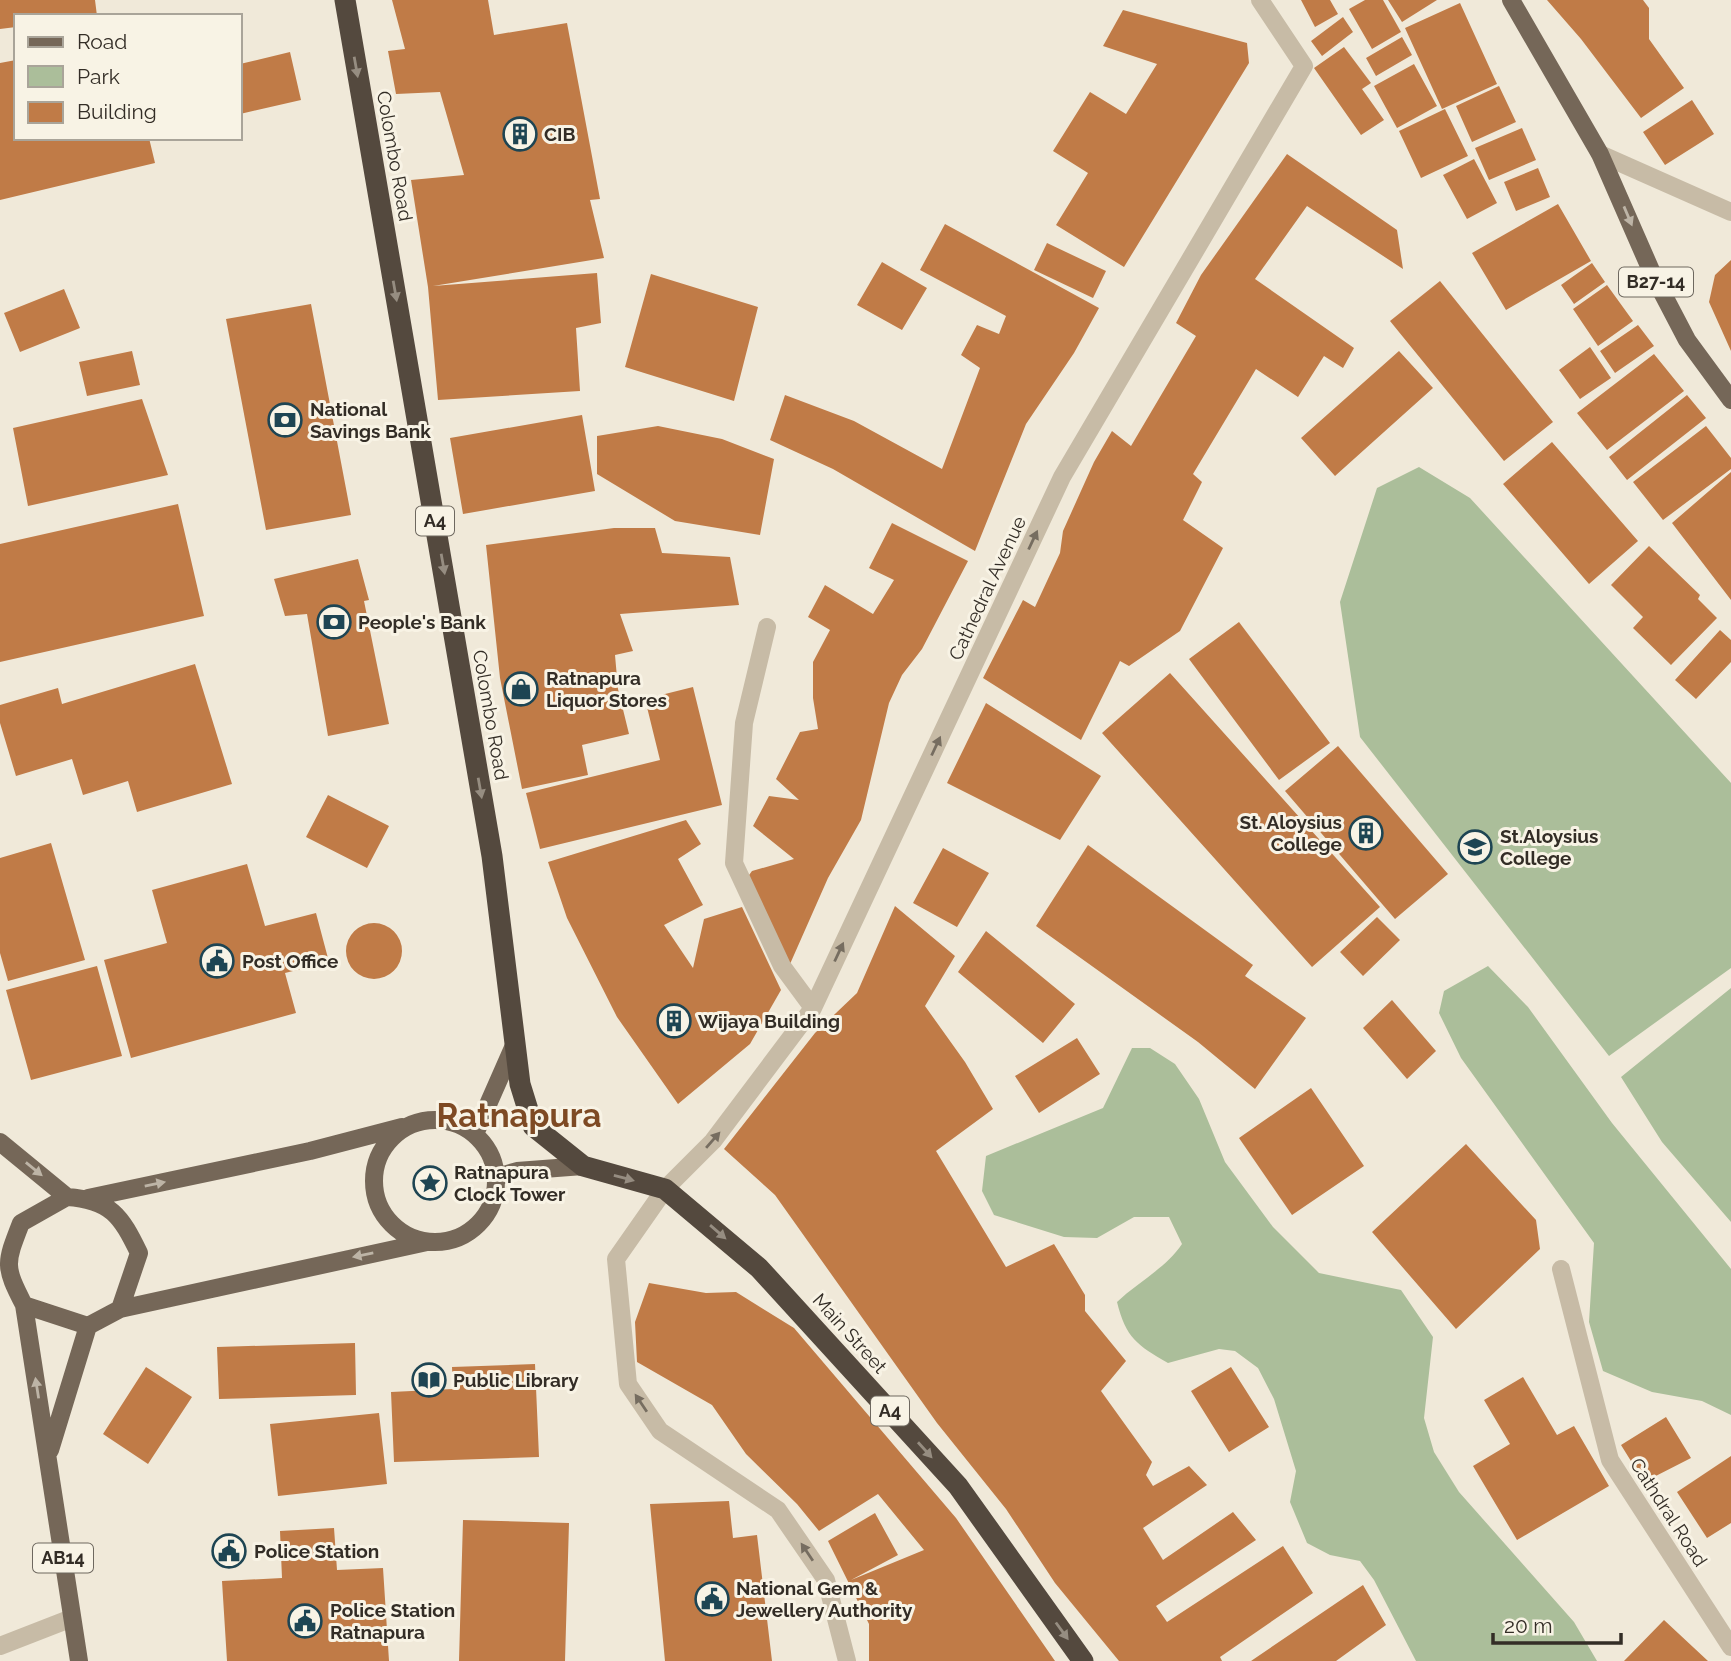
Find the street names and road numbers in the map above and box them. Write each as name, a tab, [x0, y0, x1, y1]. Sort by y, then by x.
street label: Colombo Road	[373, 89, 417, 223]
road number: B27-14	[1619, 268, 1693, 296]
road number: A4	[416, 506, 454, 536]
street label: Cathedral Avenue	[944, 513, 1030, 663]
street label: Colombo Road	[469, 648, 513, 782]
street label: Main Street	[808, 1289, 892, 1378]
road number: A4	[871, 1396, 909, 1426]
street label: Cathdral Road	[1626, 1454, 1712, 1570]
road number: AB14	[33, 1544, 93, 1573]

